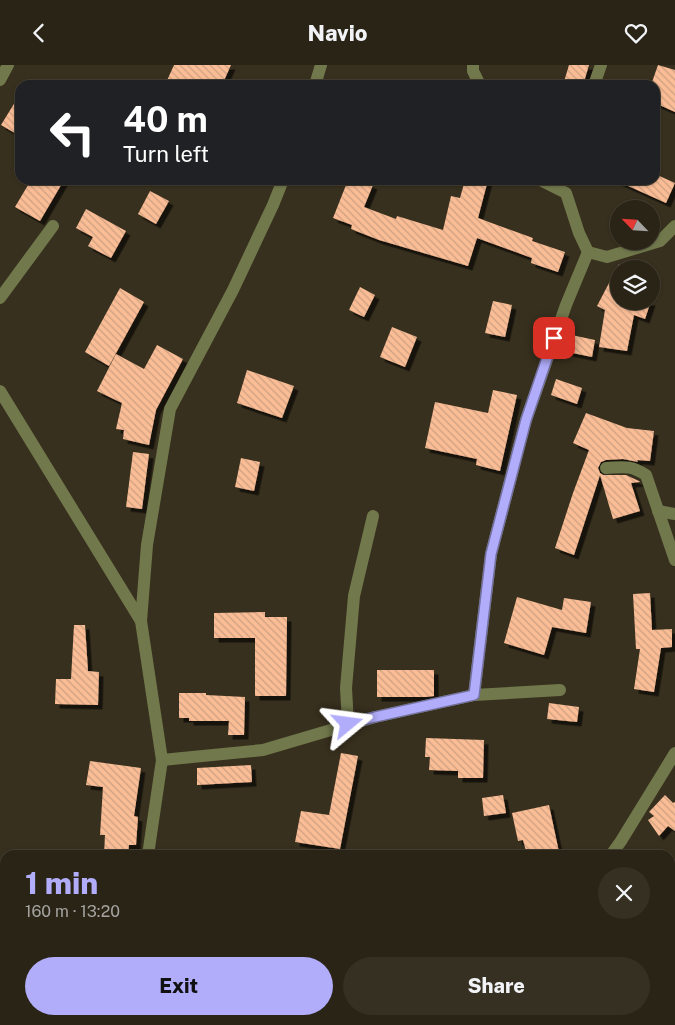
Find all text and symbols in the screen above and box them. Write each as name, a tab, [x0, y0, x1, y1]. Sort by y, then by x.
icon: back	[25, 19, 53, 47]
icon: heart	[622, 19, 650, 47]
text: Navio	[307, 20, 368, 46]
text: 40 m	[123, 99, 208, 140]
icon: left	[40, 100, 105, 165]
text: Turn left	[123, 141, 209, 167]
north arrow	[610, 200, 660, 250]
map controls	[610, 200, 660, 310]
button: layers	[610, 260, 660, 310]
pin	[533, 317, 575, 359]
icon: arrive	[540, 324, 568, 352]
position arrow	[321, 697, 373, 749]
text: 1 min	[25, 865, 98, 901]
button: close	[598, 867, 650, 919]
text: 160 m · 13:20	[25, 902, 120, 921]
button: Exit	[25, 957, 333, 1015]
button: Share	[343, 957, 650, 1015]

